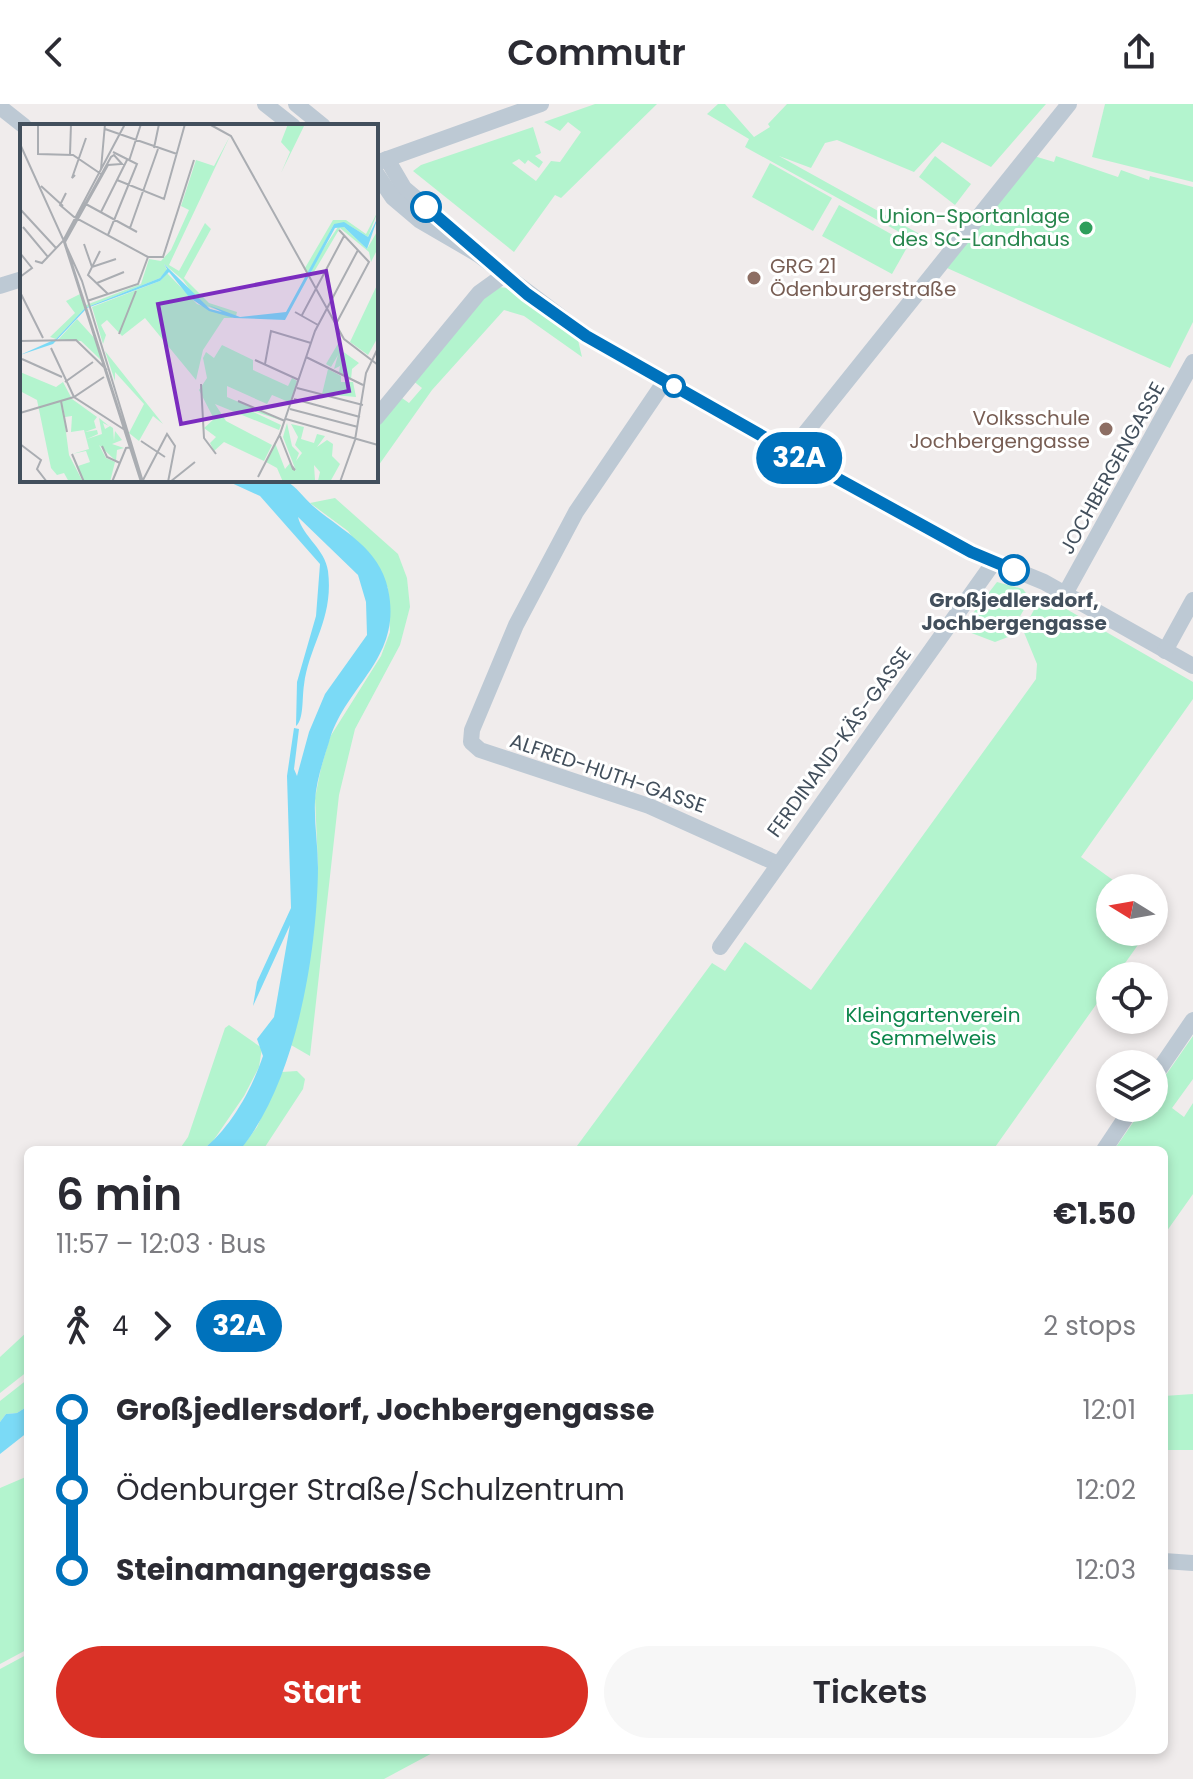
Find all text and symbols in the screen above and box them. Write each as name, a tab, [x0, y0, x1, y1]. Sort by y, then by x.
text: Commutr	[507, 27, 686, 78]
icon: back	[32, 30, 76, 74]
icon: share	[1117, 30, 1161, 74]
inset map	[20, 124, 378, 482]
unlabelled marker	[411, 192, 441, 222]
place label: Union-Sportanlage des SC-Landhaus	[879, 202, 1070, 253]
marker: Union-Sportanlage des SC-Landhaus	[1077, 219, 1095, 237]
place label: GRG 21 Ödenburgerstraße	[770, 252, 956, 303]
marker: GRG 21 Ödenburgerstraße	[745, 269, 763, 287]
unlabelled marker	[663, 375, 685, 397]
street label: JOCHBERGENGASSE	[1053, 377, 1171, 559]
place label: Volksschule Jochbergengasse	[909, 404, 1090, 455]
marker: Volksschule Jochbergengasse	[1097, 420, 1115, 438]
line badge: 32A	[753, 432, 845, 484]
text: 32A	[772, 438, 826, 477]
marker: Großjedlersdorf, Jochbergengasse	[999, 555, 1029, 585]
place label: Großjedlersdorf, Jochbergengasse	[921, 586, 1107, 637]
street label: FERDINAND-KÄS-GASSE	[760, 641, 918, 843]
street label: ALFRED-HUTH-GASSE	[506, 726, 710, 820]
north arrow	[1096, 874, 1168, 946]
map controls	[1096, 874, 1168, 1122]
button: locate	[1096, 962, 1168, 1034]
park label: Kleingartenverein Semmelweis	[845, 1001, 1021, 1052]
button: layers	[1096, 1050, 1168, 1122]
text: 6 min	[56, 1164, 182, 1225]
text: €1.50	[1053, 1192, 1136, 1235]
text: 11:57 – 12:03 · Bus	[56, 1226, 266, 1262]
icon: walk	[56, 1304, 100, 1348]
icon: forward	[140, 1304, 184, 1348]
text: 32A	[212, 1306, 266, 1345]
text: 4	[112, 1308, 128, 1344]
text: 2 stops	[1043, 1308, 1136, 1344]
text: Großjedlersdorf, Jochbergengasse	[116, 1388, 655, 1431]
text: 12:01	[1083, 1392, 1136, 1428]
text: Ödenburger Straße/Schulzentrum	[116, 1468, 625, 1511]
text: 12:02	[1076, 1472, 1136, 1508]
text: Steinamangergasse	[116, 1548, 431, 1591]
text: 12:03	[1076, 1552, 1136, 1588]
button: Start	[56, 1646, 588, 1738]
button: Tickets	[604, 1646, 1136, 1738]

